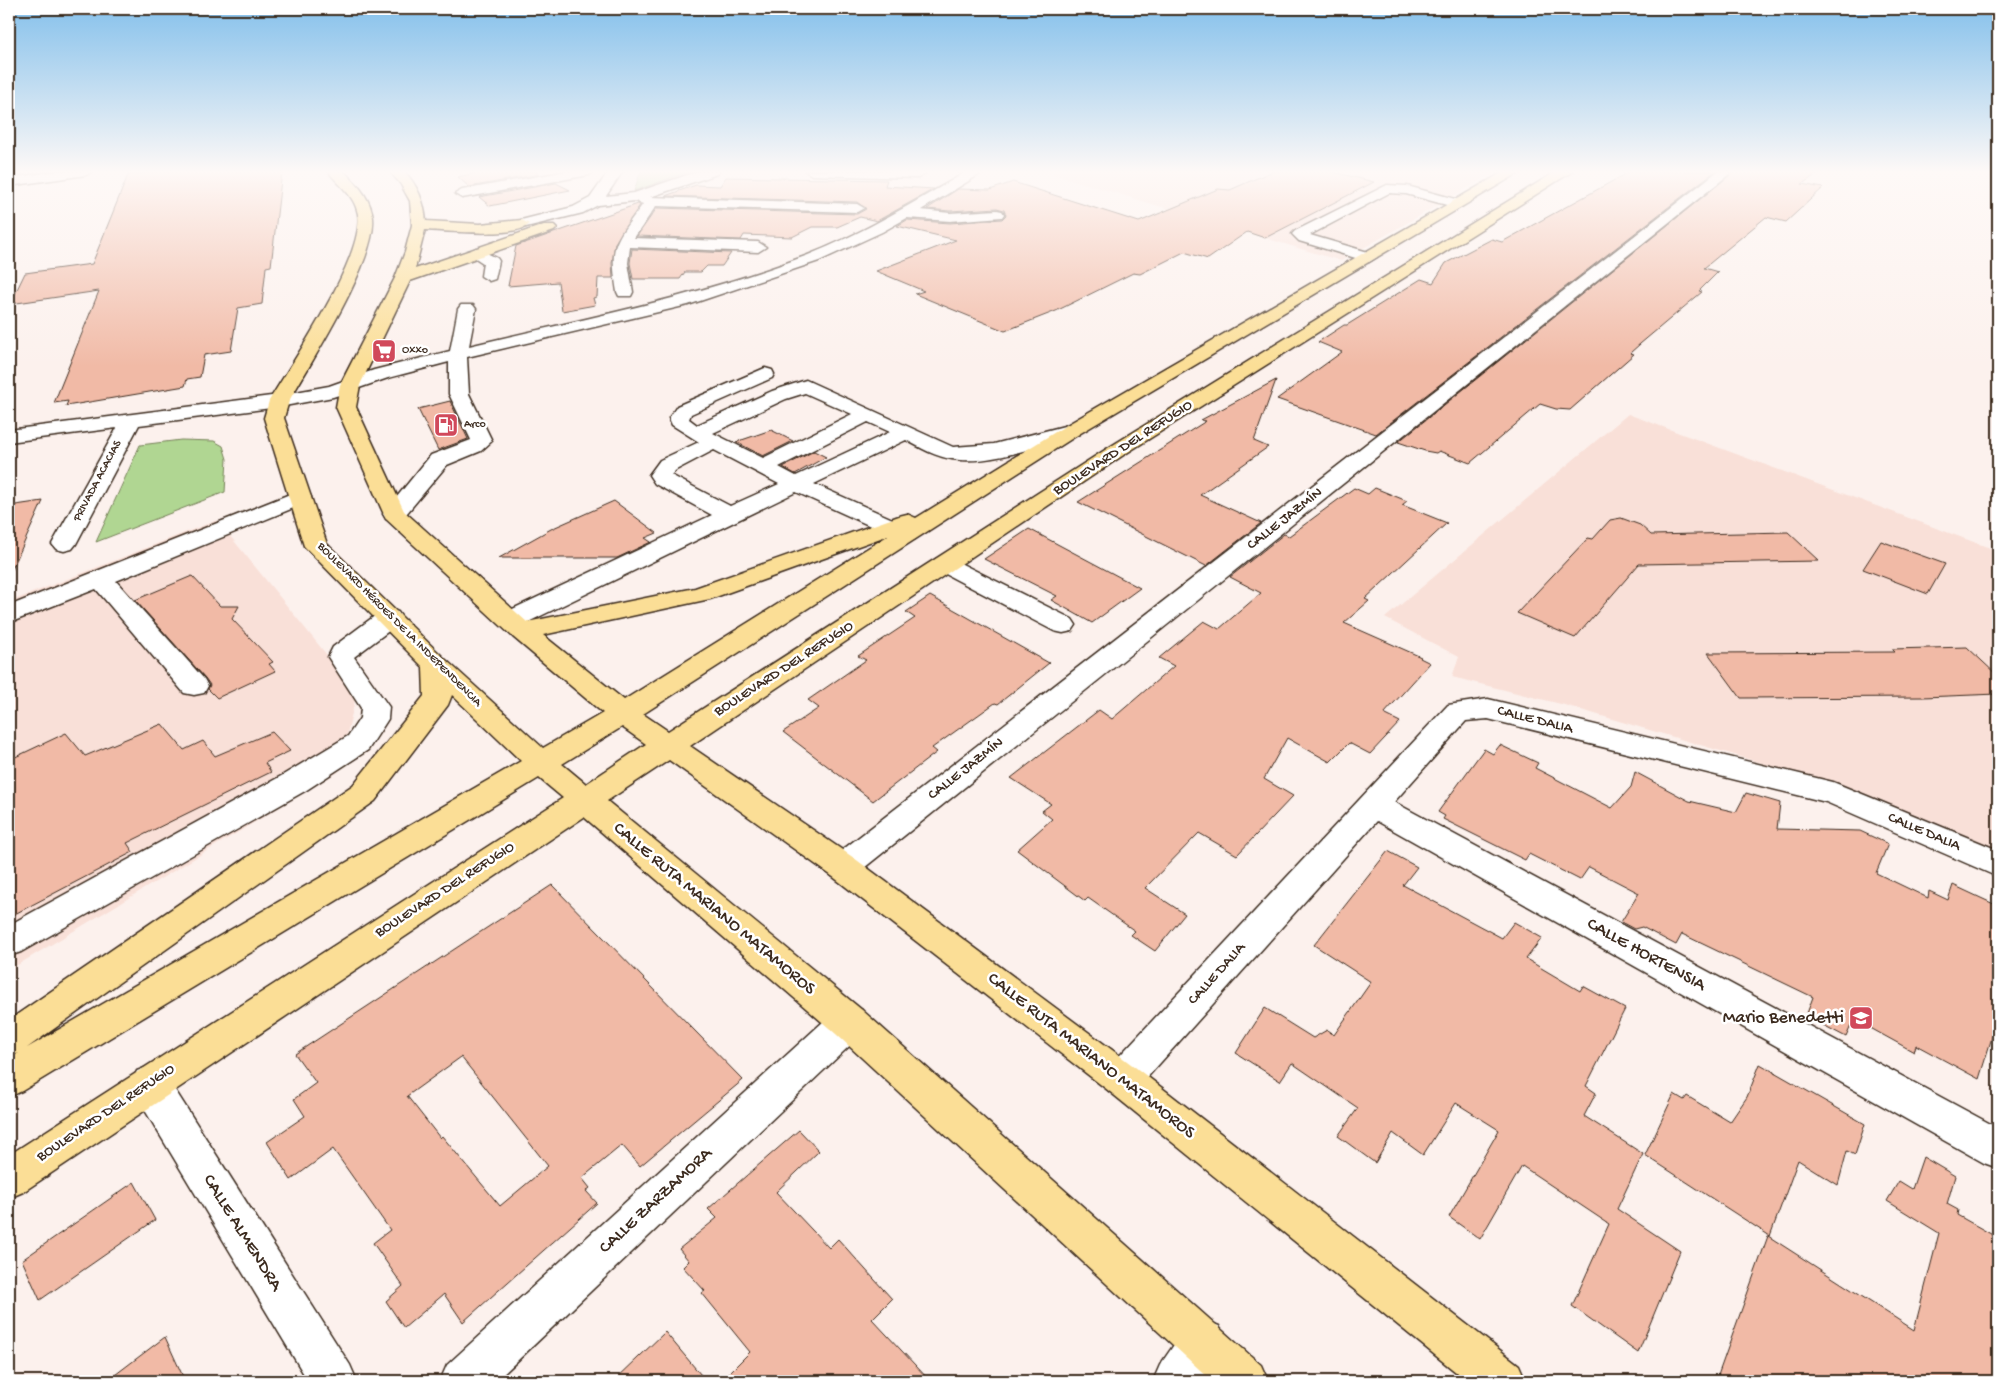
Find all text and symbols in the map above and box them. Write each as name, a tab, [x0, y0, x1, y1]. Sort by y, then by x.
supermarket icon: Oxxo	[371, 338, 397, 364]
place label: Oxxo	[402, 344, 428, 358]
street label: BOULEVARD DEL REFUGIO	[1049, 396, 1196, 500]
fuel station icon: Arco	[433, 412, 459, 438]
place label: Arco	[464, 418, 486, 432]
street label: PRIVADA ACACIAS	[70, 438, 126, 525]
street label: CALLE JAZMÍN	[1244, 484, 1327, 554]
street label: BOULEVARD HÉROES DE LA INDEPENDENCIA	[313, 539, 485, 711]
street label: BOULEVARD DEL REFUGIO	[710, 617, 857, 721]
street label: CALLE DALIA	[1495, 702, 1576, 738]
street label: CALLE JAZMÍN	[925, 734, 1008, 804]
street label: CALLE DALIA	[1885, 809, 1964, 856]
street label: CALLE RUTA MARIANO MATAMOROS	[609, 818, 820, 1000]
street label: BOULEVARD DEL REFUGIO	[371, 838, 518, 942]
street label: CALLE HORTENSIA	[1583, 914, 1710, 997]
street label: CALLE DALIA	[1184, 938, 1250, 1009]
street label: CALLE RUTA MARIANO MATAMOROS	[983, 968, 1199, 1144]
school or university icon: Mario Benedetti	[1848, 1005, 1874, 1031]
place label: Mario Benedetti	[1723, 1008, 1844, 1029]
street label: BOULEVARD DEL REFUGIO	[33, 1060, 178, 1166]
street label: CALLE ZARZAMORA	[595, 1142, 718, 1259]
street label: CALLE ALMENDRA	[198, 1171, 287, 1296]

